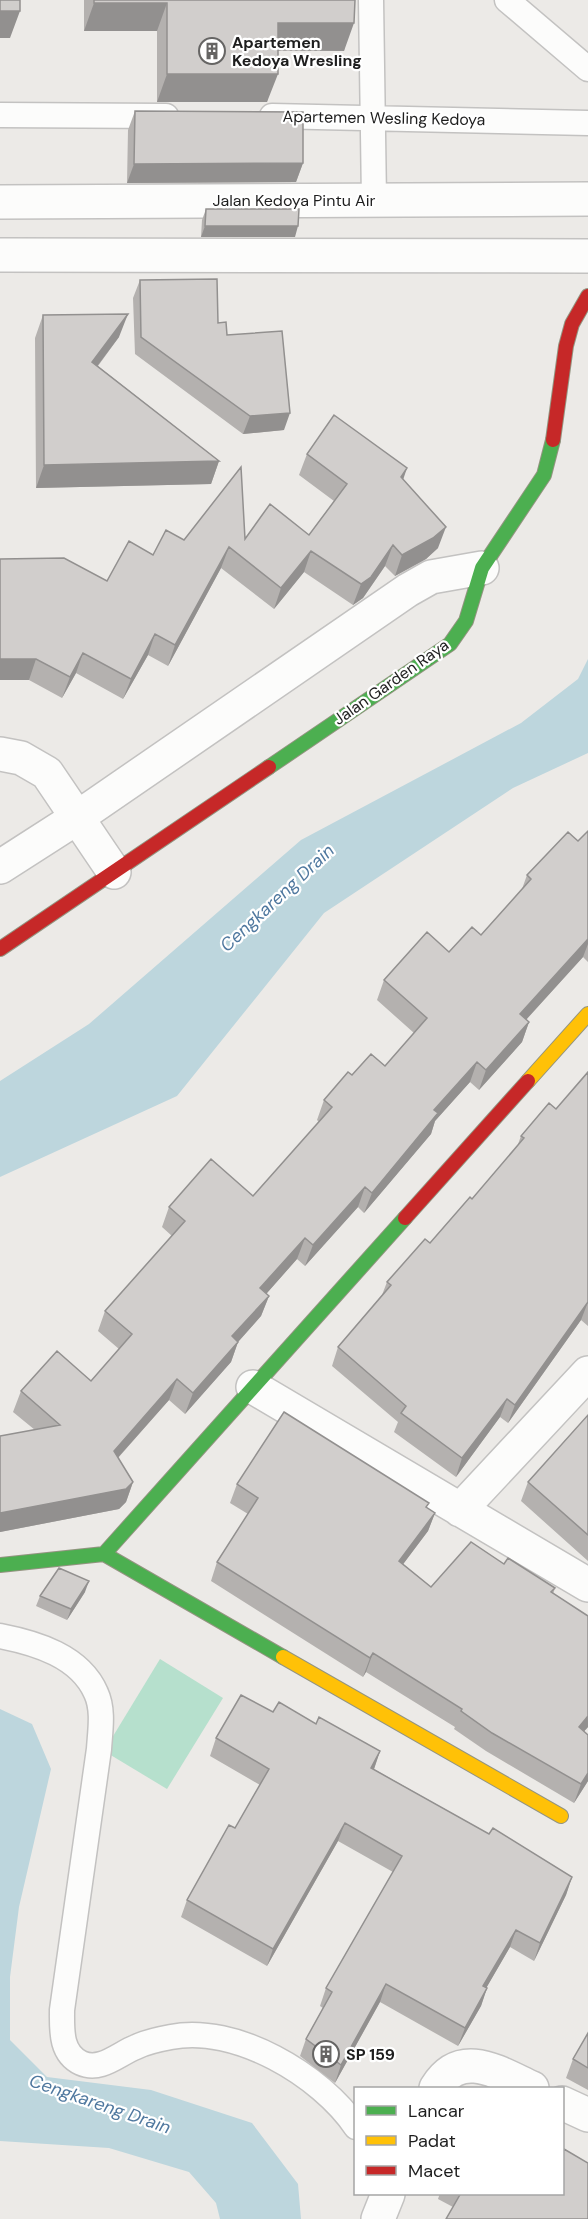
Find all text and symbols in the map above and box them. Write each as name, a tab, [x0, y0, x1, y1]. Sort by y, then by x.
place label: Apartemen Kedoya Wresling	[232, 32, 362, 71]
building icon: Apartemen Kedoya Wresling	[197, 36, 227, 66]
street label: Apartemen Wesling Kedoya	[283, 106, 485, 130]
street label: Jalan Kedoya Pintu Air	[213, 190, 376, 211]
street label: Jalan Garden Raya	[329, 634, 453, 730]
water label: Cengkareng Drain	[215, 839, 339, 957]
building icon: SP 159	[311, 2039, 341, 2069]
place label: SP 159	[346, 2044, 395, 2065]
water label: Cengkareng Drain	[26, 2069, 174, 2139]
legend	[354, 2087, 564, 2195]
text: Lancar	[408, 2099, 465, 2123]
text: Padat	[408, 2129, 456, 2153]
text: Macet	[408, 2159, 460, 2183]

